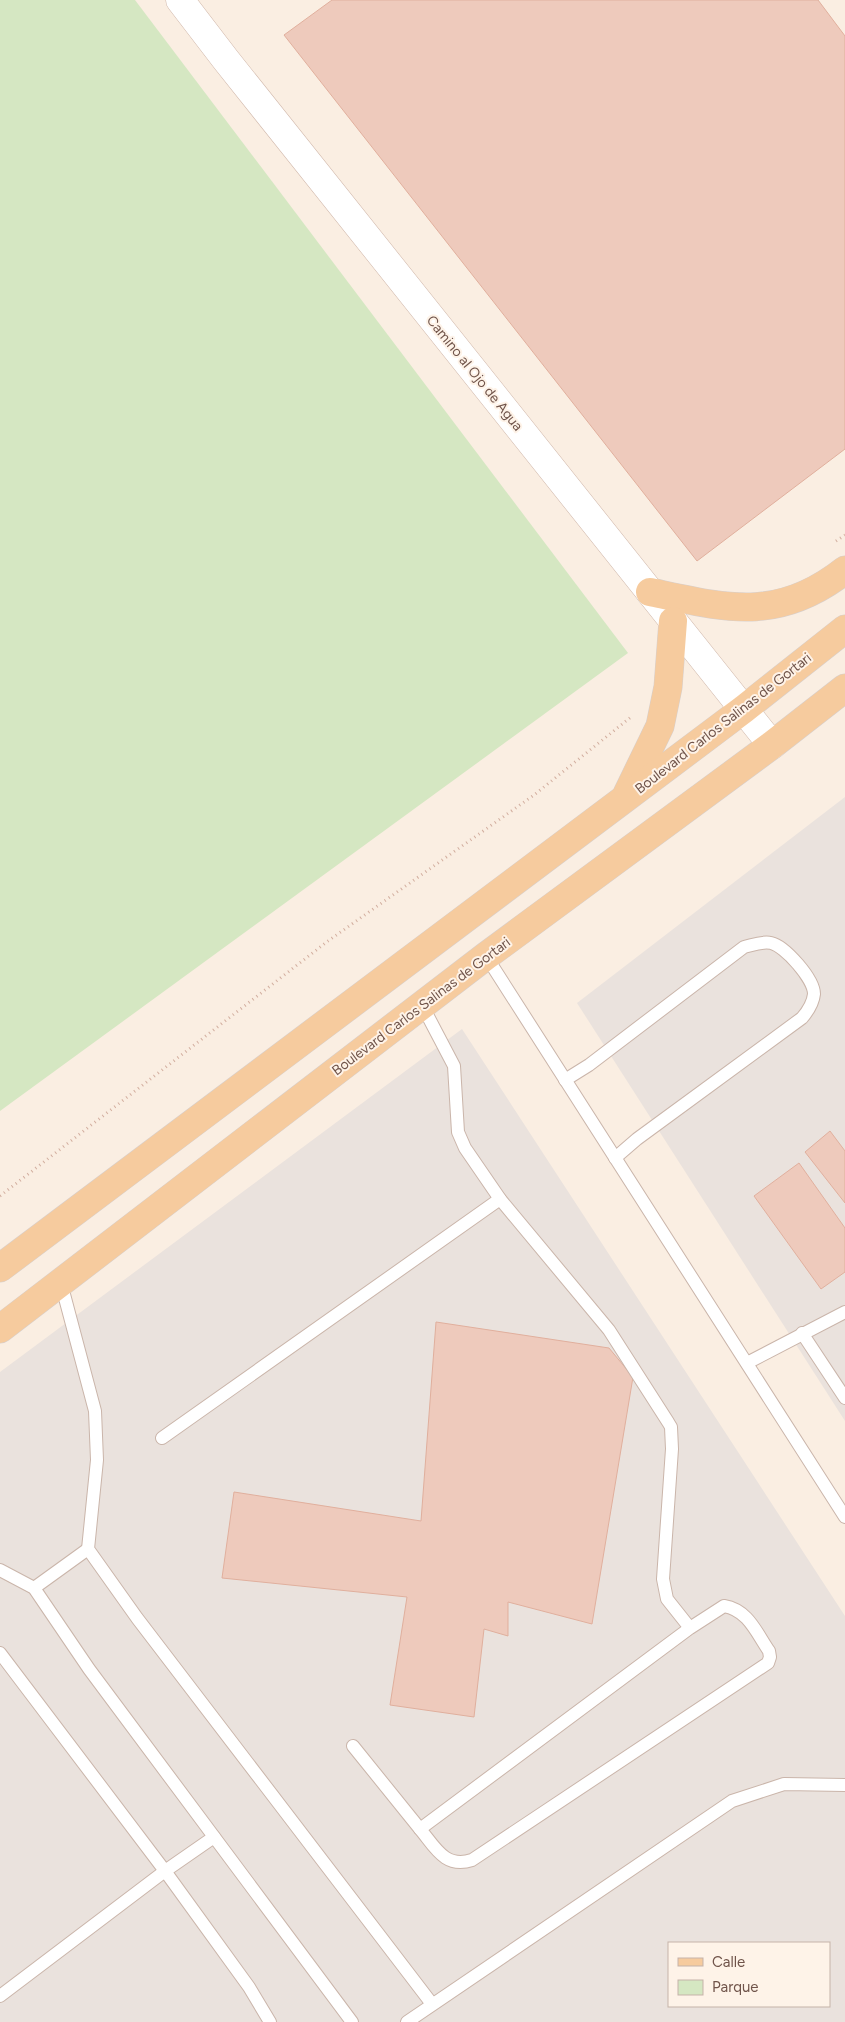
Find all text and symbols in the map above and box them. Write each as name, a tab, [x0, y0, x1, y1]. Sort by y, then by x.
street label: Camino al Ojo de Agua	[423, 312, 526, 434]
street label: Boulevard Carlos Salinas de Gortari	[632, 649, 815, 798]
street label: Boulevard Carlos Salinas de Gortari	[329, 934, 514, 1079]
legend	[668, 1942, 830, 2007]
text: Calle	[712, 1953, 745, 1971]
text: Parque	[712, 1978, 759, 1996]

